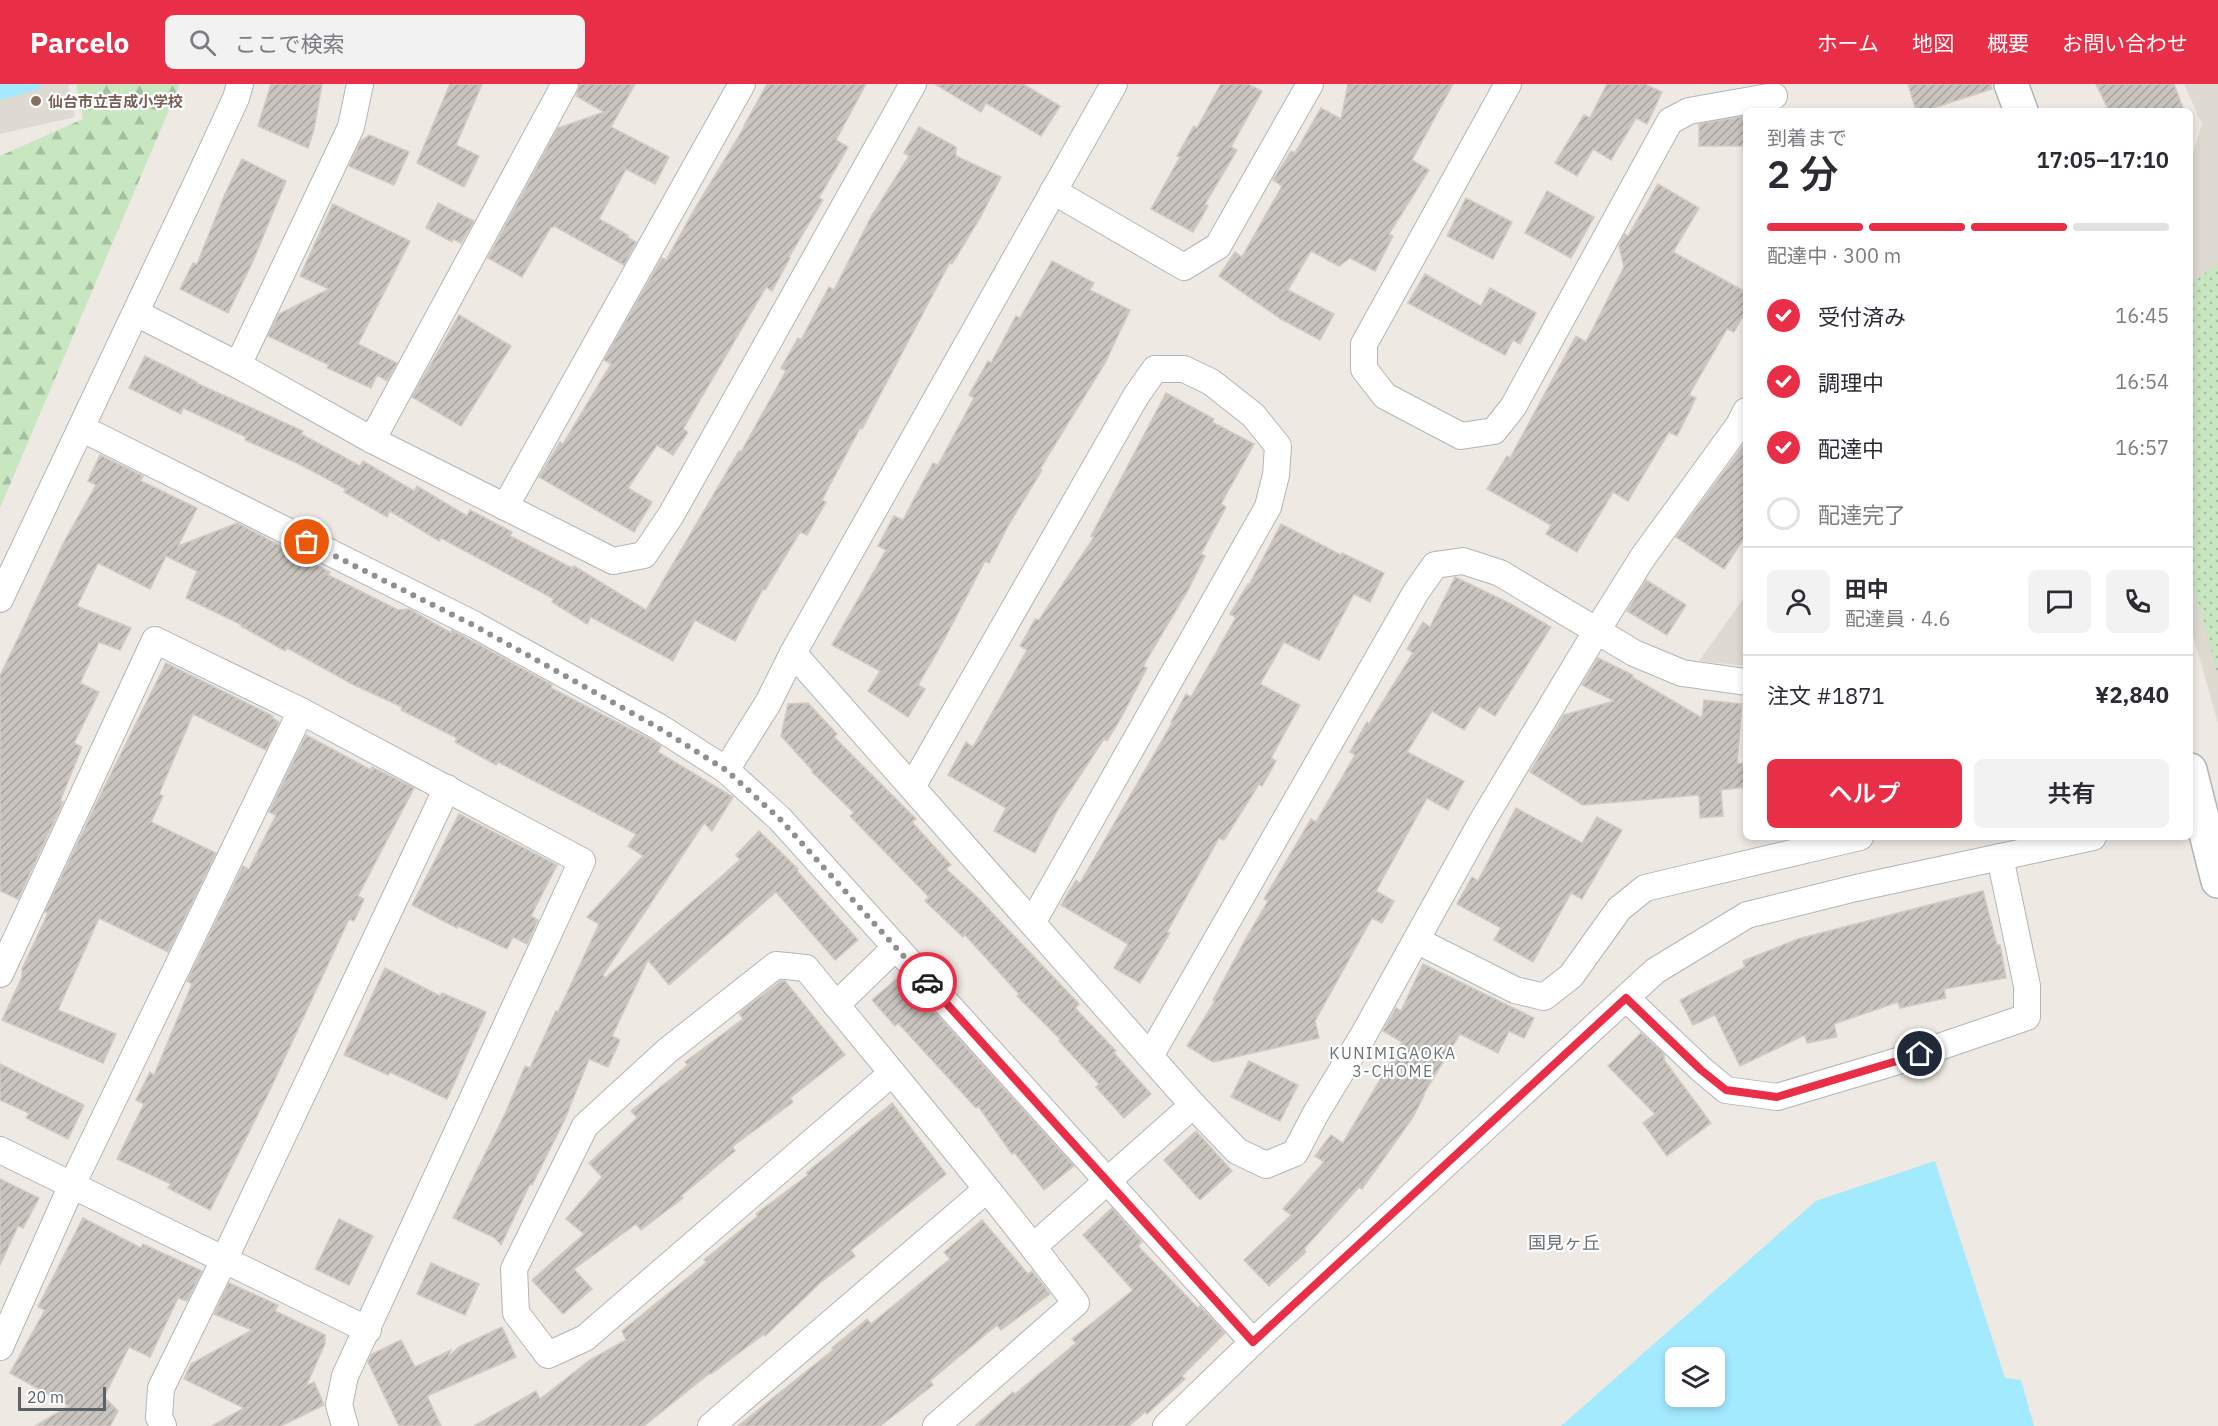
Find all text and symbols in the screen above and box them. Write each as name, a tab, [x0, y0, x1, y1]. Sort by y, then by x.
search box	[165, 15, 585, 69]
text: Parcelo	[30, 24, 129, 61]
icon: search	[186, 26, 219, 59]
text: ここで検索	[234, 29, 344, 58]
text: ホーム	[1817, 29, 1879, 57]
text: 地図	[1912, 29, 1954, 57]
text: 概要	[1987, 29, 2029, 57]
text: お問い合わせ	[2062, 29, 2188, 57]
place label: 仙台市立吉成小学校	[48, 92, 183, 111]
marker: 仙台市立吉成小学校	[29, 94, 43, 108]
text: 到着まで	[1767, 124, 1847, 151]
text: 17:05–17:10	[2036, 145, 2169, 174]
text: 2 分	[1767, 148, 1839, 199]
text: 配達中 · 300 m	[1767, 242, 1901, 269]
icon: check	[1767, 299, 1800, 332]
text: 受付済み	[1818, 302, 1906, 331]
text: 16:45	[2115, 302, 2169, 329]
icon: check	[1767, 365, 1800, 398]
text: 調理中	[1818, 368, 1884, 397]
text: 16:54	[2115, 368, 2169, 395]
icon: check	[1767, 431, 1800, 464]
text: 配達中	[1818, 434, 1884, 463]
text: 16:57	[2115, 434, 2169, 461]
text: 配達完了	[1818, 500, 1906, 529]
pin	[281, 516, 332, 567]
icon: bag	[290, 525, 323, 558]
button: person	[1767, 570, 1830, 633]
button: chat	[2028, 570, 2091, 633]
button: phone	[2106, 570, 2169, 633]
text: 田中	[1845, 574, 1889, 603]
text: 配達員 · 4.6	[1845, 605, 1950, 632]
text: ¥2,840	[2095, 680, 2169, 709]
text: 注文 #1871	[1767, 681, 1885, 710]
button: ヘルプ	[1767, 759, 1962, 828]
button: 共有	[1974, 759, 2169, 828]
courier	[897, 952, 957, 1012]
icon: car	[911, 966, 944, 999]
pin	[1894, 1028, 1945, 1079]
icon: home	[1903, 1037, 1936, 1070]
district label: KUNIMIGAOKA 3-CHOME	[1329, 1043, 1457, 1081]
district label: 国見ヶ丘	[1528, 1231, 1600, 1254]
map controls	[1665, 1347, 1725, 1407]
button: layers	[1665, 1347, 1725, 1407]
scale bar	[18, 1384, 106, 1412]
text: 20 m	[27, 1387, 64, 1407]

